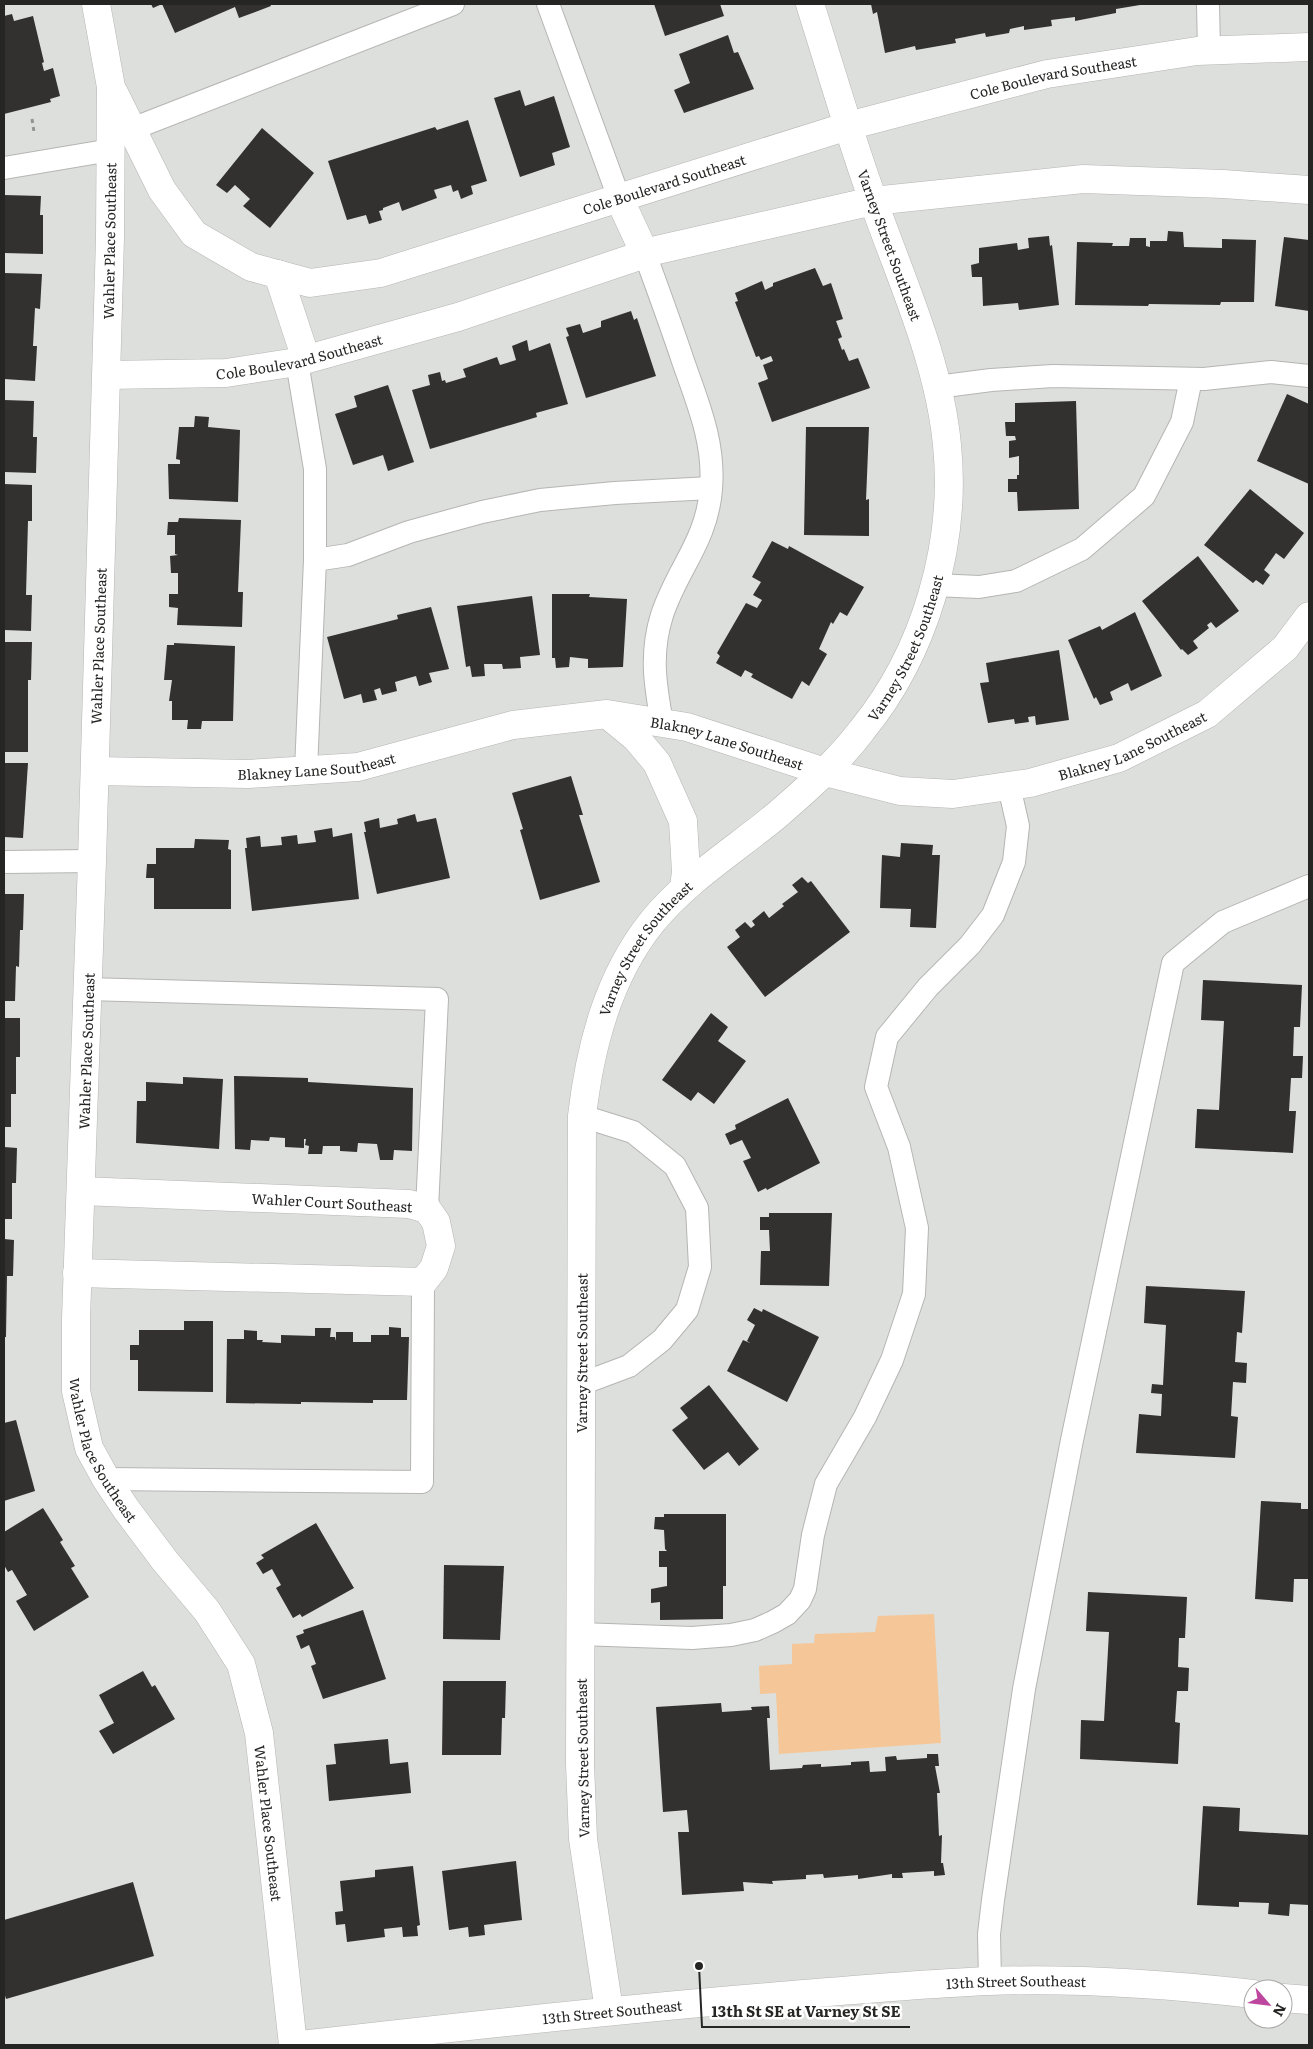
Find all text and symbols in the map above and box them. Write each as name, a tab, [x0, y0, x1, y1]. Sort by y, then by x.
street label: Cole Boulevard Southeast	[967, 50, 1138, 104]
street label: Cole Boulevard Southeast	[580, 149, 748, 219]
street label: Wahler Place Southeast	[98, 162, 120, 320]
street label: Varney Street Southeast	[853, 167, 927, 324]
street label: Cole Boulevard Southeast	[216, 329, 385, 383]
street label: Wahler Place Southeast	[85, 567, 111, 725]
street label: Varney Street Southeast	[862, 572, 947, 725]
street label: Blakney Lane Southeast	[1056, 706, 1210, 785]
street label: Blakney Lane Southeast	[649, 711, 806, 774]
street label: Blakney Lane Southeast	[237, 747, 398, 784]
street label: Varney Street Southeast	[594, 876, 697, 1019]
street label: Wahler Place Southeast	[73, 972, 99, 1130]
street label: Wahler Court Southeast	[251, 1188, 413, 1216]
street label: Varney Street Southeast	[571, 1273, 592, 1433]
street label: Wahler Place Southeast	[66, 1378, 142, 1526]
street label: Varney Street Southeast	[571, 1678, 593, 1838]
street label: Wahler Place Southeast	[250, 1744, 287, 1903]
street label: 13th Street Southeast	[945, 1970, 1087, 1993]
north arrow	[1243, 1979, 1293, 2029]
street label: 13th Street Southeast	[541, 1995, 683, 2028]
callout: 13th St SE at Varney St SE	[702, 1997, 910, 2027]
text: 13th St SE at Varney St SE	[712, 1999, 900, 2022]
text: N	[1269, 2001, 1292, 2021]

